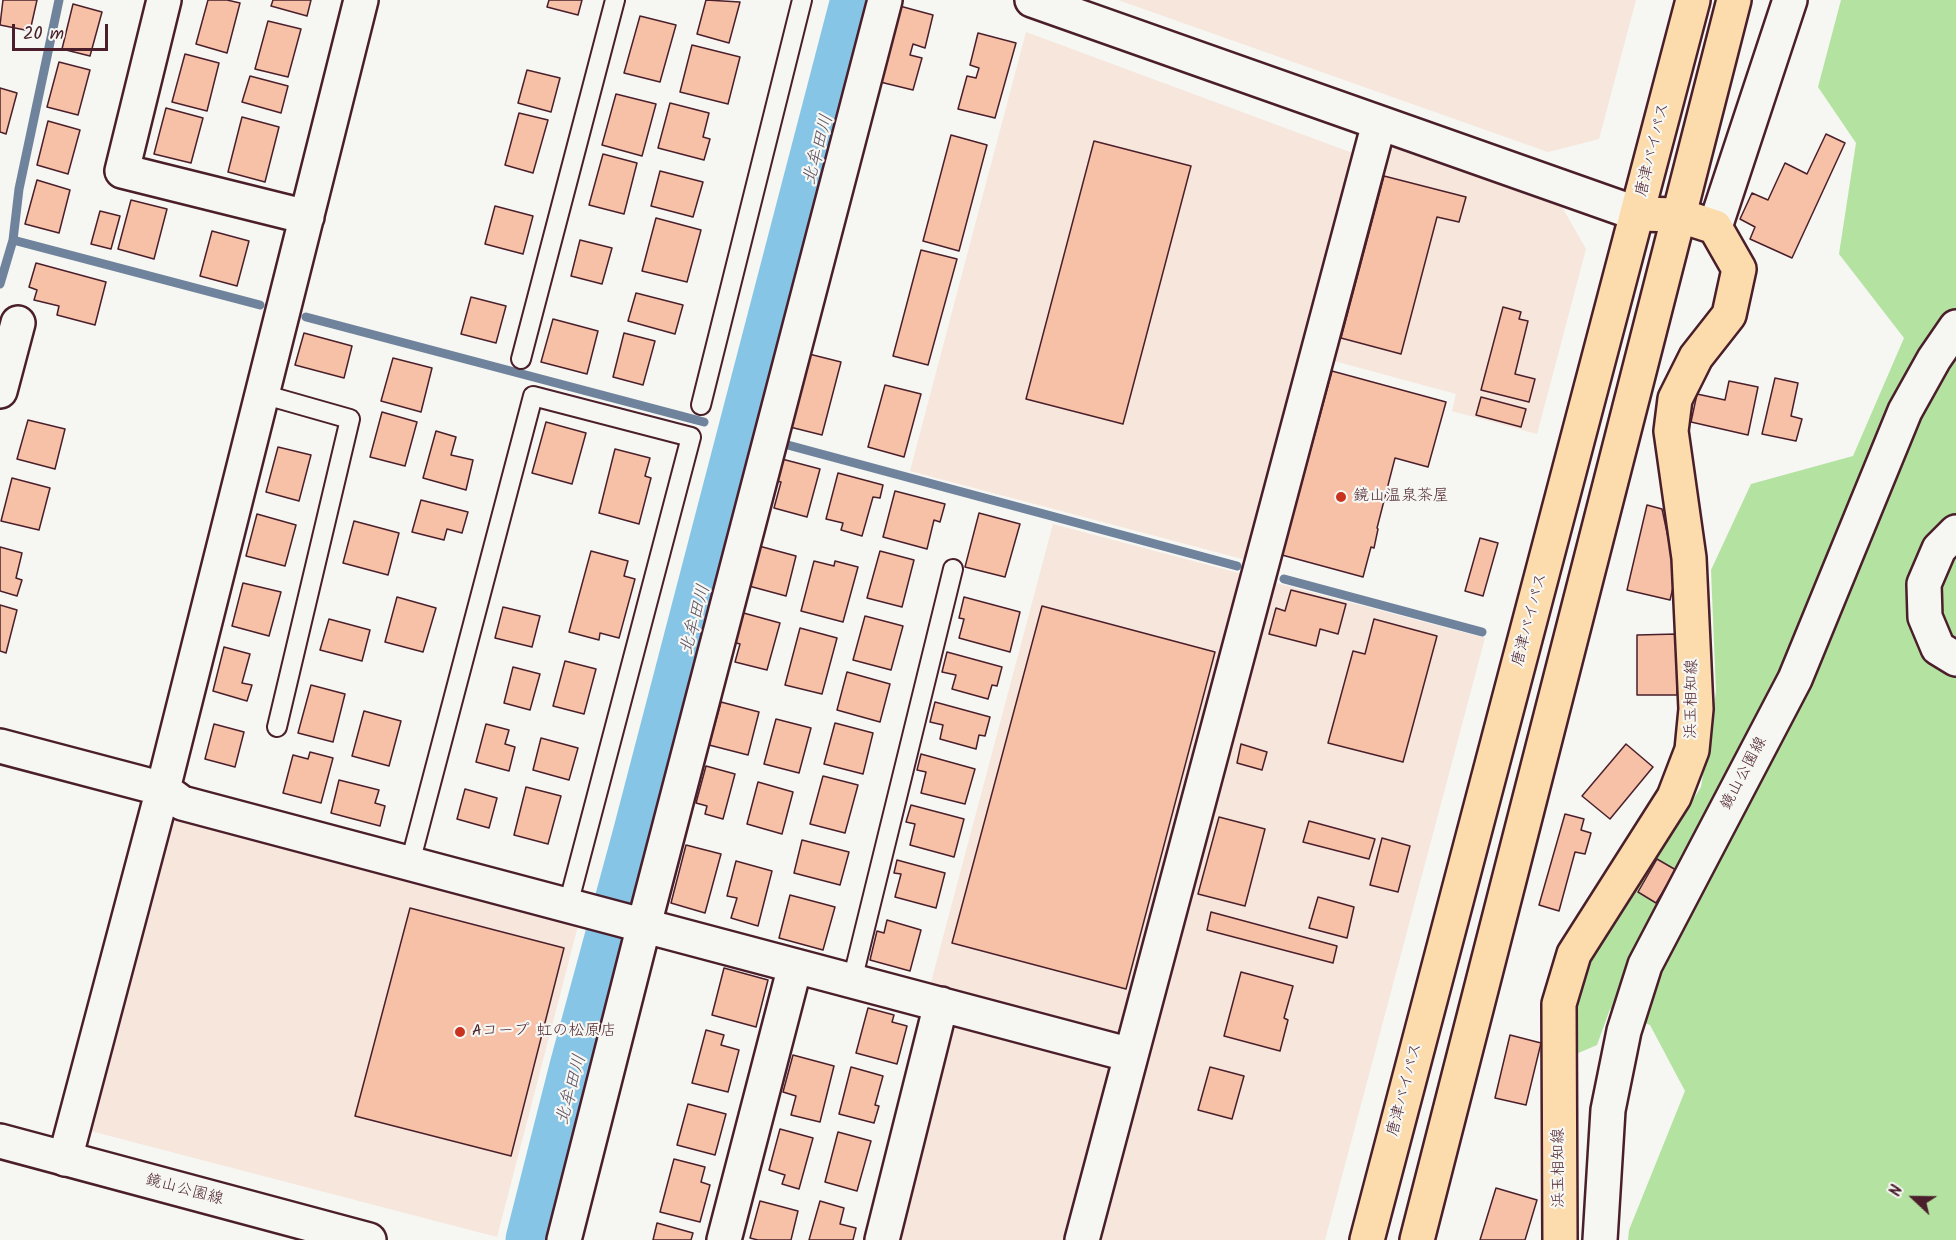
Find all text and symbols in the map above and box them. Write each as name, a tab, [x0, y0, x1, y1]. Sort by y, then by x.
scale bar	[15, 12, 111, 50]
text: 20 m	[23, 20, 64, 49]
street label: 唐津バイパス	[1633, 101, 1675, 199]
water label: 北牟田川	[800, 112, 840, 188]
place label: 鏡山温泉茶屋	[1353, 487, 1449, 507]
marker: 鏡山温泉茶屋	[1334, 490, 1348, 504]
street label: 唐津バイパス	[1509, 571, 1553, 669]
water label: 北牟田川	[677, 582, 717, 658]
street label: 浜玉相知線	[1683, 659, 1703, 739]
street label: 鏡山公園線	[1718, 734, 1772, 814]
place label: Aコープ 虹の松原店	[472, 1022, 616, 1042]
marker: Aコープ 虹の松原店	[453, 1025, 467, 1039]
street label: 唐津バイパス	[1384, 1041, 1428, 1139]
water label: 北牟田川	[553, 1052, 593, 1128]
street label: 浜玉相知線	[1550, 1128, 1570, 1208]
north arrow	[1884, 1168, 1944, 1228]
street label: 鏡山公園線	[143, 1171, 225, 1211]
text: N	[1883, 1182, 1910, 1200]

